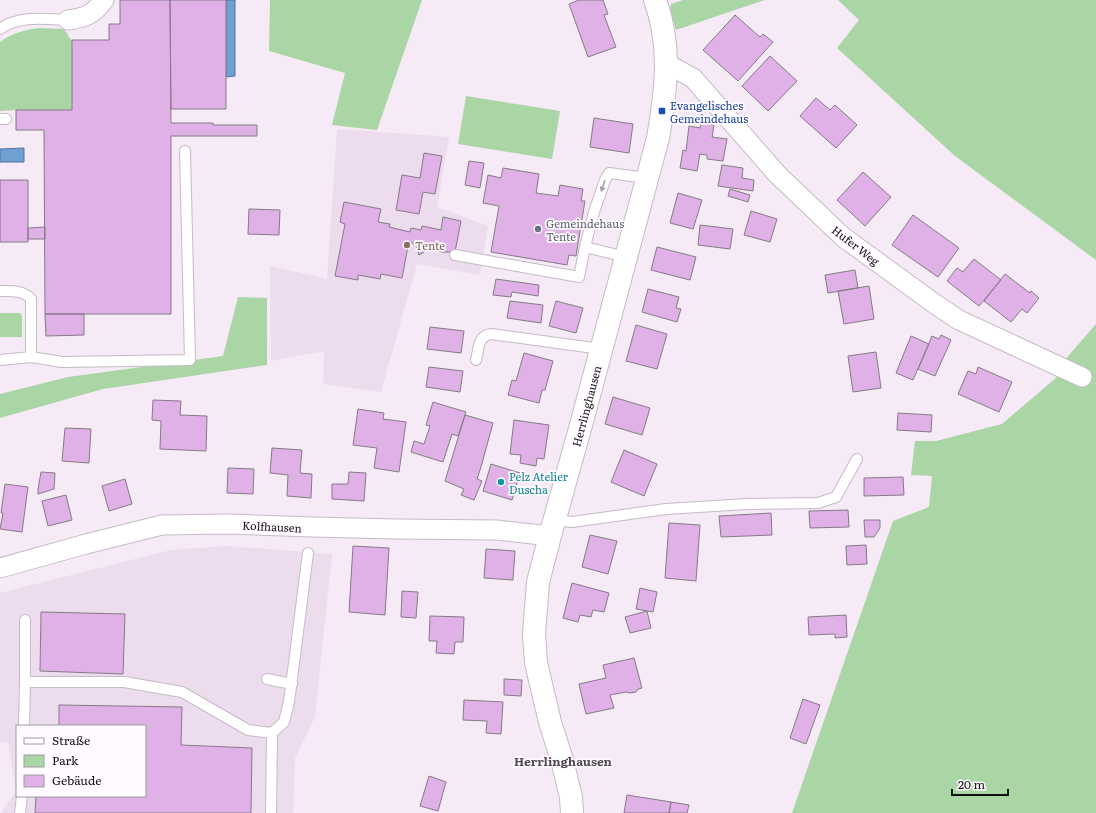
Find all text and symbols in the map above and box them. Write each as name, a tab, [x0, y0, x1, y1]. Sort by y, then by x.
place label: Evangelisches Gemeindehaus	[670, 97, 748, 126]
marker: Evangelisches Gemeindehaus	[657, 106, 667, 116]
one-way arrow	[600, 180, 606, 192]
place label: Gemeindehaus Tente	[546, 215, 624, 244]
street label: Hufer Weg	[829, 221, 884, 269]
marker: Gemeindehaus Tente	[533, 224, 543, 234]
place label: Tente	[415, 237, 445, 253]
marker: Tente	[402, 240, 412, 250]
street label: Herrlinghausen	[567, 364, 605, 448]
place label: Pelz Atelier Duscha	[509, 468, 569, 497]
marker: Pelz Atelier Duscha	[496, 477, 506, 487]
street label: Kolfhausen	[242, 516, 302, 536]
legend	[16, 725, 146, 797]
text: Straße	[52, 731, 90, 749]
text: Park	[52, 751, 79, 769]
district label: Herrlinghausen	[514, 752, 613, 770]
text: Gebäude	[52, 771, 101, 789]
scale bar	[952, 771, 1008, 797]
text: 20 m	[958, 775, 985, 793]

